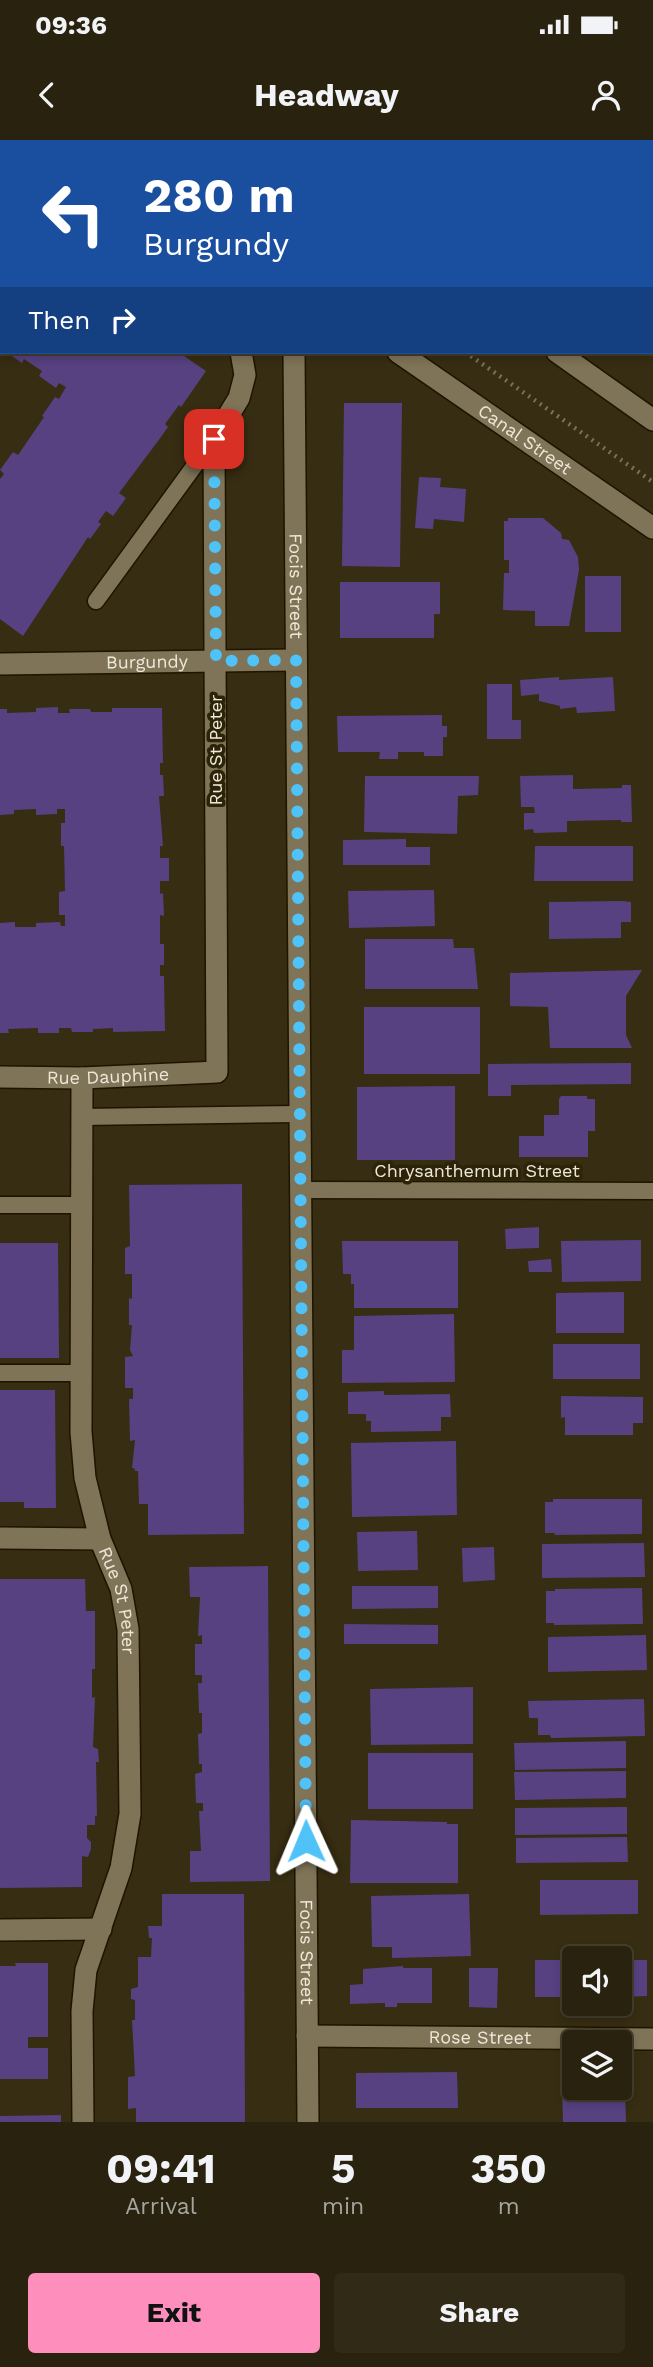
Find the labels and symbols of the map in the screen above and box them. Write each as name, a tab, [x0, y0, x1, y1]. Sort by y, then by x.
street label: Canal Street	[474, 399, 576, 479]
pin	[184, 409, 244, 469]
street label: Focis Street	[285, 533, 307, 639]
street label: Burgundy	[106, 650, 189, 673]
street label: Rue St Peter	[205, 695, 226, 805]
street label: Rue Dauphine	[47, 1063, 170, 1088]
street label: Chrysanthemum Street	[374, 1160, 580, 1181]
street label: Rue St Peter	[94, 1544, 139, 1655]
position arrow	[269, 1804, 343, 1878]
street label: Focis Street	[296, 1899, 318, 2005]
street label: Rose Street	[429, 2026, 532, 2048]

